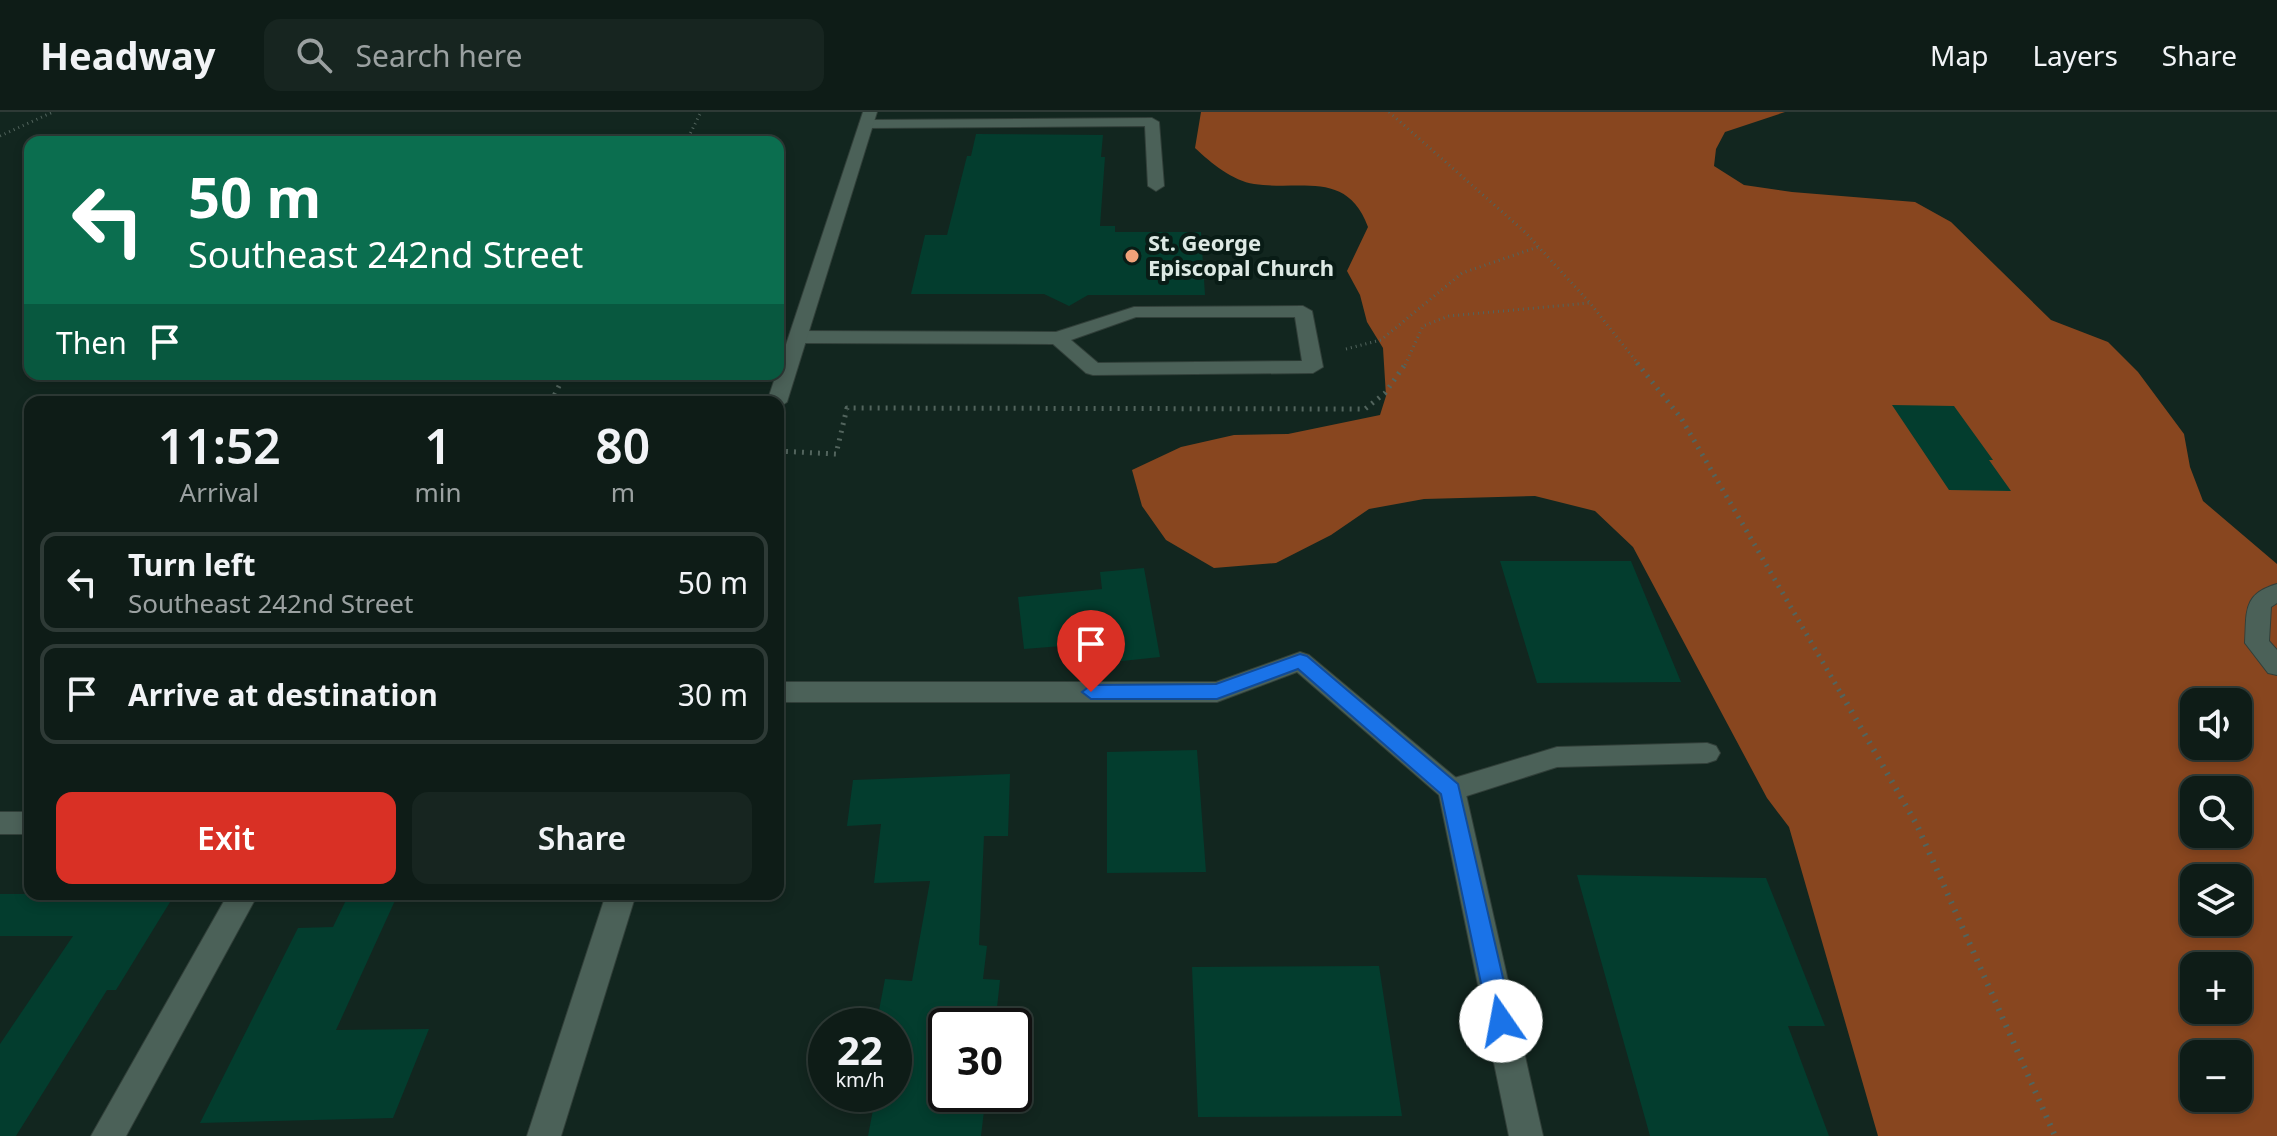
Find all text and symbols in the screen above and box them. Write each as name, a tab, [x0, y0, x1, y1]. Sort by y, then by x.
search box	[264, 19, 824, 91]
text: Headway	[40, 29, 216, 81]
icon: search	[292, 33, 336, 77]
text: Search here	[356, 35, 522, 76]
text: Map	[1930, 36, 1988, 74]
text: Layers	[2032, 36, 2118, 74]
text: Share	[2162, 36, 2237, 74]
text: 50 m	[188, 158, 321, 234]
icon: left	[56, 168, 160, 272]
place label: St. George Episcopal Church	[1148, 227, 1334, 282]
text: Southeast 242nd Street	[188, 230, 583, 279]
marker: St. George Episcopal Church	[1123, 247, 1141, 265]
icon: arrive	[143, 320, 187, 364]
text: Then	[56, 322, 127, 363]
text: 11:52	[158, 413, 281, 478]
text: 1	[424, 413, 452, 478]
text: 80	[595, 413, 650, 478]
text: Arrival	[180, 474, 259, 510]
text: min	[415, 474, 462, 510]
text: m	[611, 474, 635, 510]
text: Turn left	[128, 544, 256, 585]
icon: left	[60, 560, 104, 604]
text: 50 m	[678, 562, 748, 603]
text: Southeast 242nd Street	[128, 585, 413, 621]
pin	[1057, 610, 1125, 692]
icon: arrive	[1069, 622, 1113, 666]
icon: arrive	[60, 672, 104, 716]
text: Arrive at destination	[128, 674, 438, 715]
text: 30 m	[678, 674, 748, 715]
map controls	[2180, 688, 2252, 1112]
button: sound	[2180, 688, 2252, 760]
button: search	[2180, 776, 2252, 848]
button: Exit	[56, 792, 396, 884]
button: Share	[412, 792, 752, 884]
button: layers	[2180, 864, 2252, 936]
button: +	[2180, 952, 2252, 1024]
position arrow	[1459, 979, 1543, 1063]
speed limit sign: 30	[928, 1008, 1032, 1112]
text: 22	[837, 1022, 883, 1077]
button: −	[2180, 1040, 2252, 1112]
text: km/h	[835, 1066, 885, 1093]

